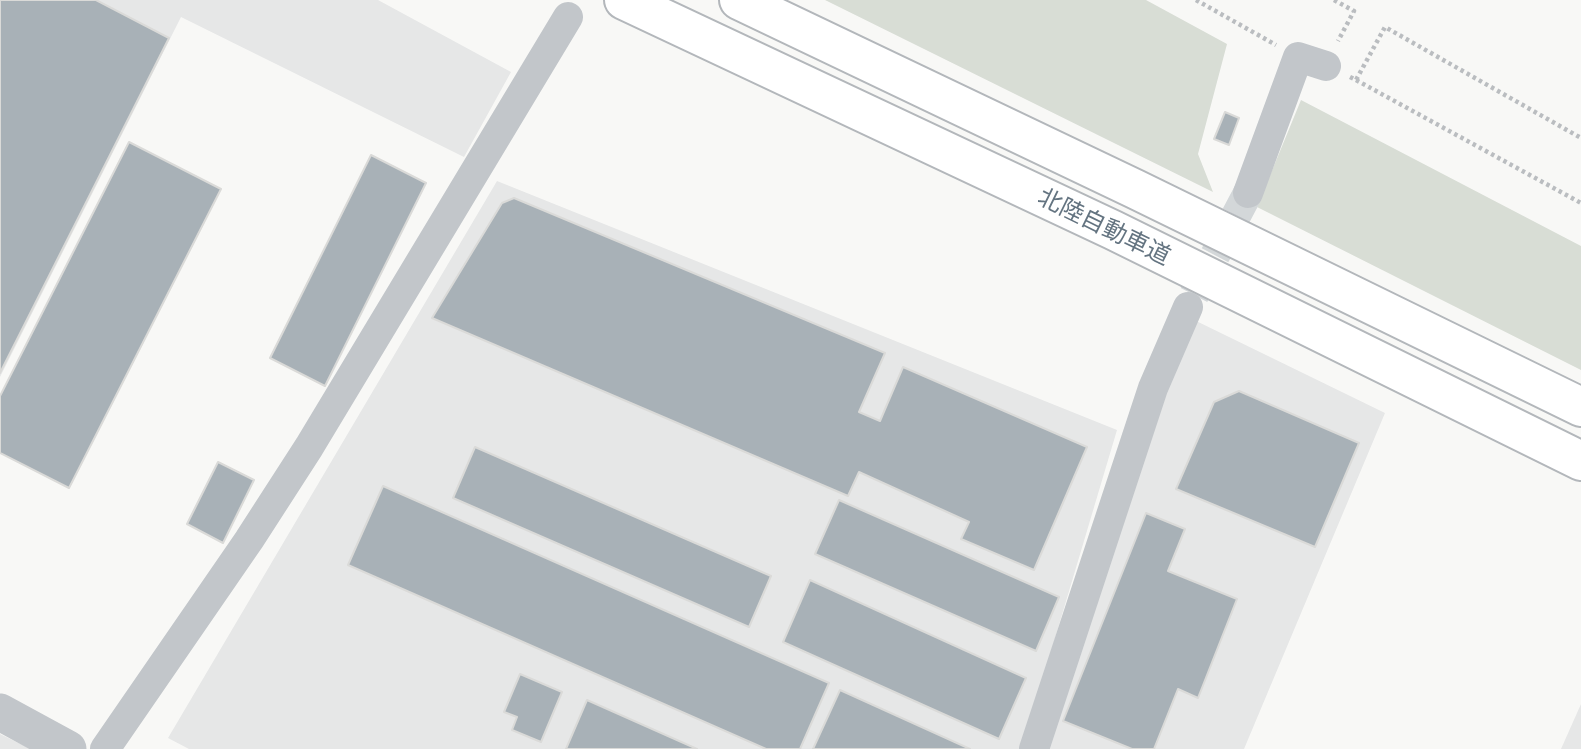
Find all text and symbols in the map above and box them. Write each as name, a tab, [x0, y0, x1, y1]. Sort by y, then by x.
street label: 北陸自動車道	[1033, 182, 1175, 272]

